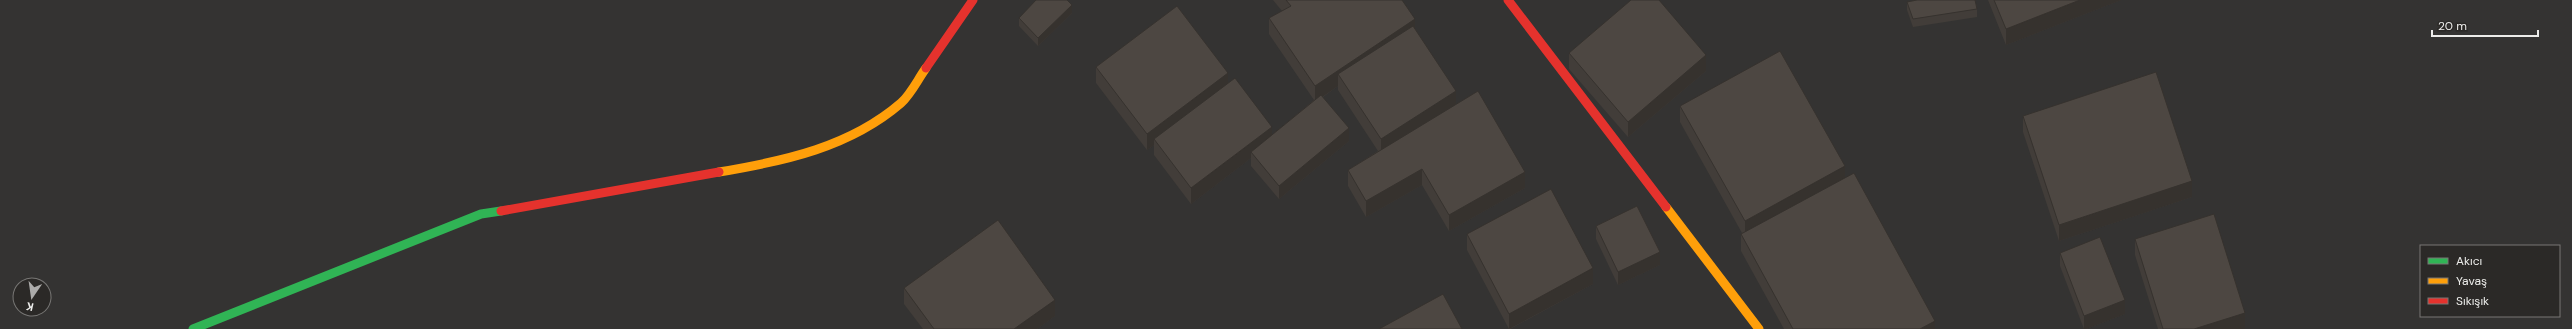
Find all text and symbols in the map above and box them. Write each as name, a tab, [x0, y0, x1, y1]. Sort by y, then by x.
scale bar	[2432, 12, 2538, 38]
text: 20 m	[2438, 18, 2467, 34]
legend	[2420, 245, 2560, 317]
text: Akıcı	[2456, 253, 2482, 269]
text: Yavaş	[2456, 273, 2487, 289]
north arrow	[12, 277, 52, 317]
text: Sıkışık	[2456, 293, 2489, 309]
text: K	[25, 299, 35, 314]

